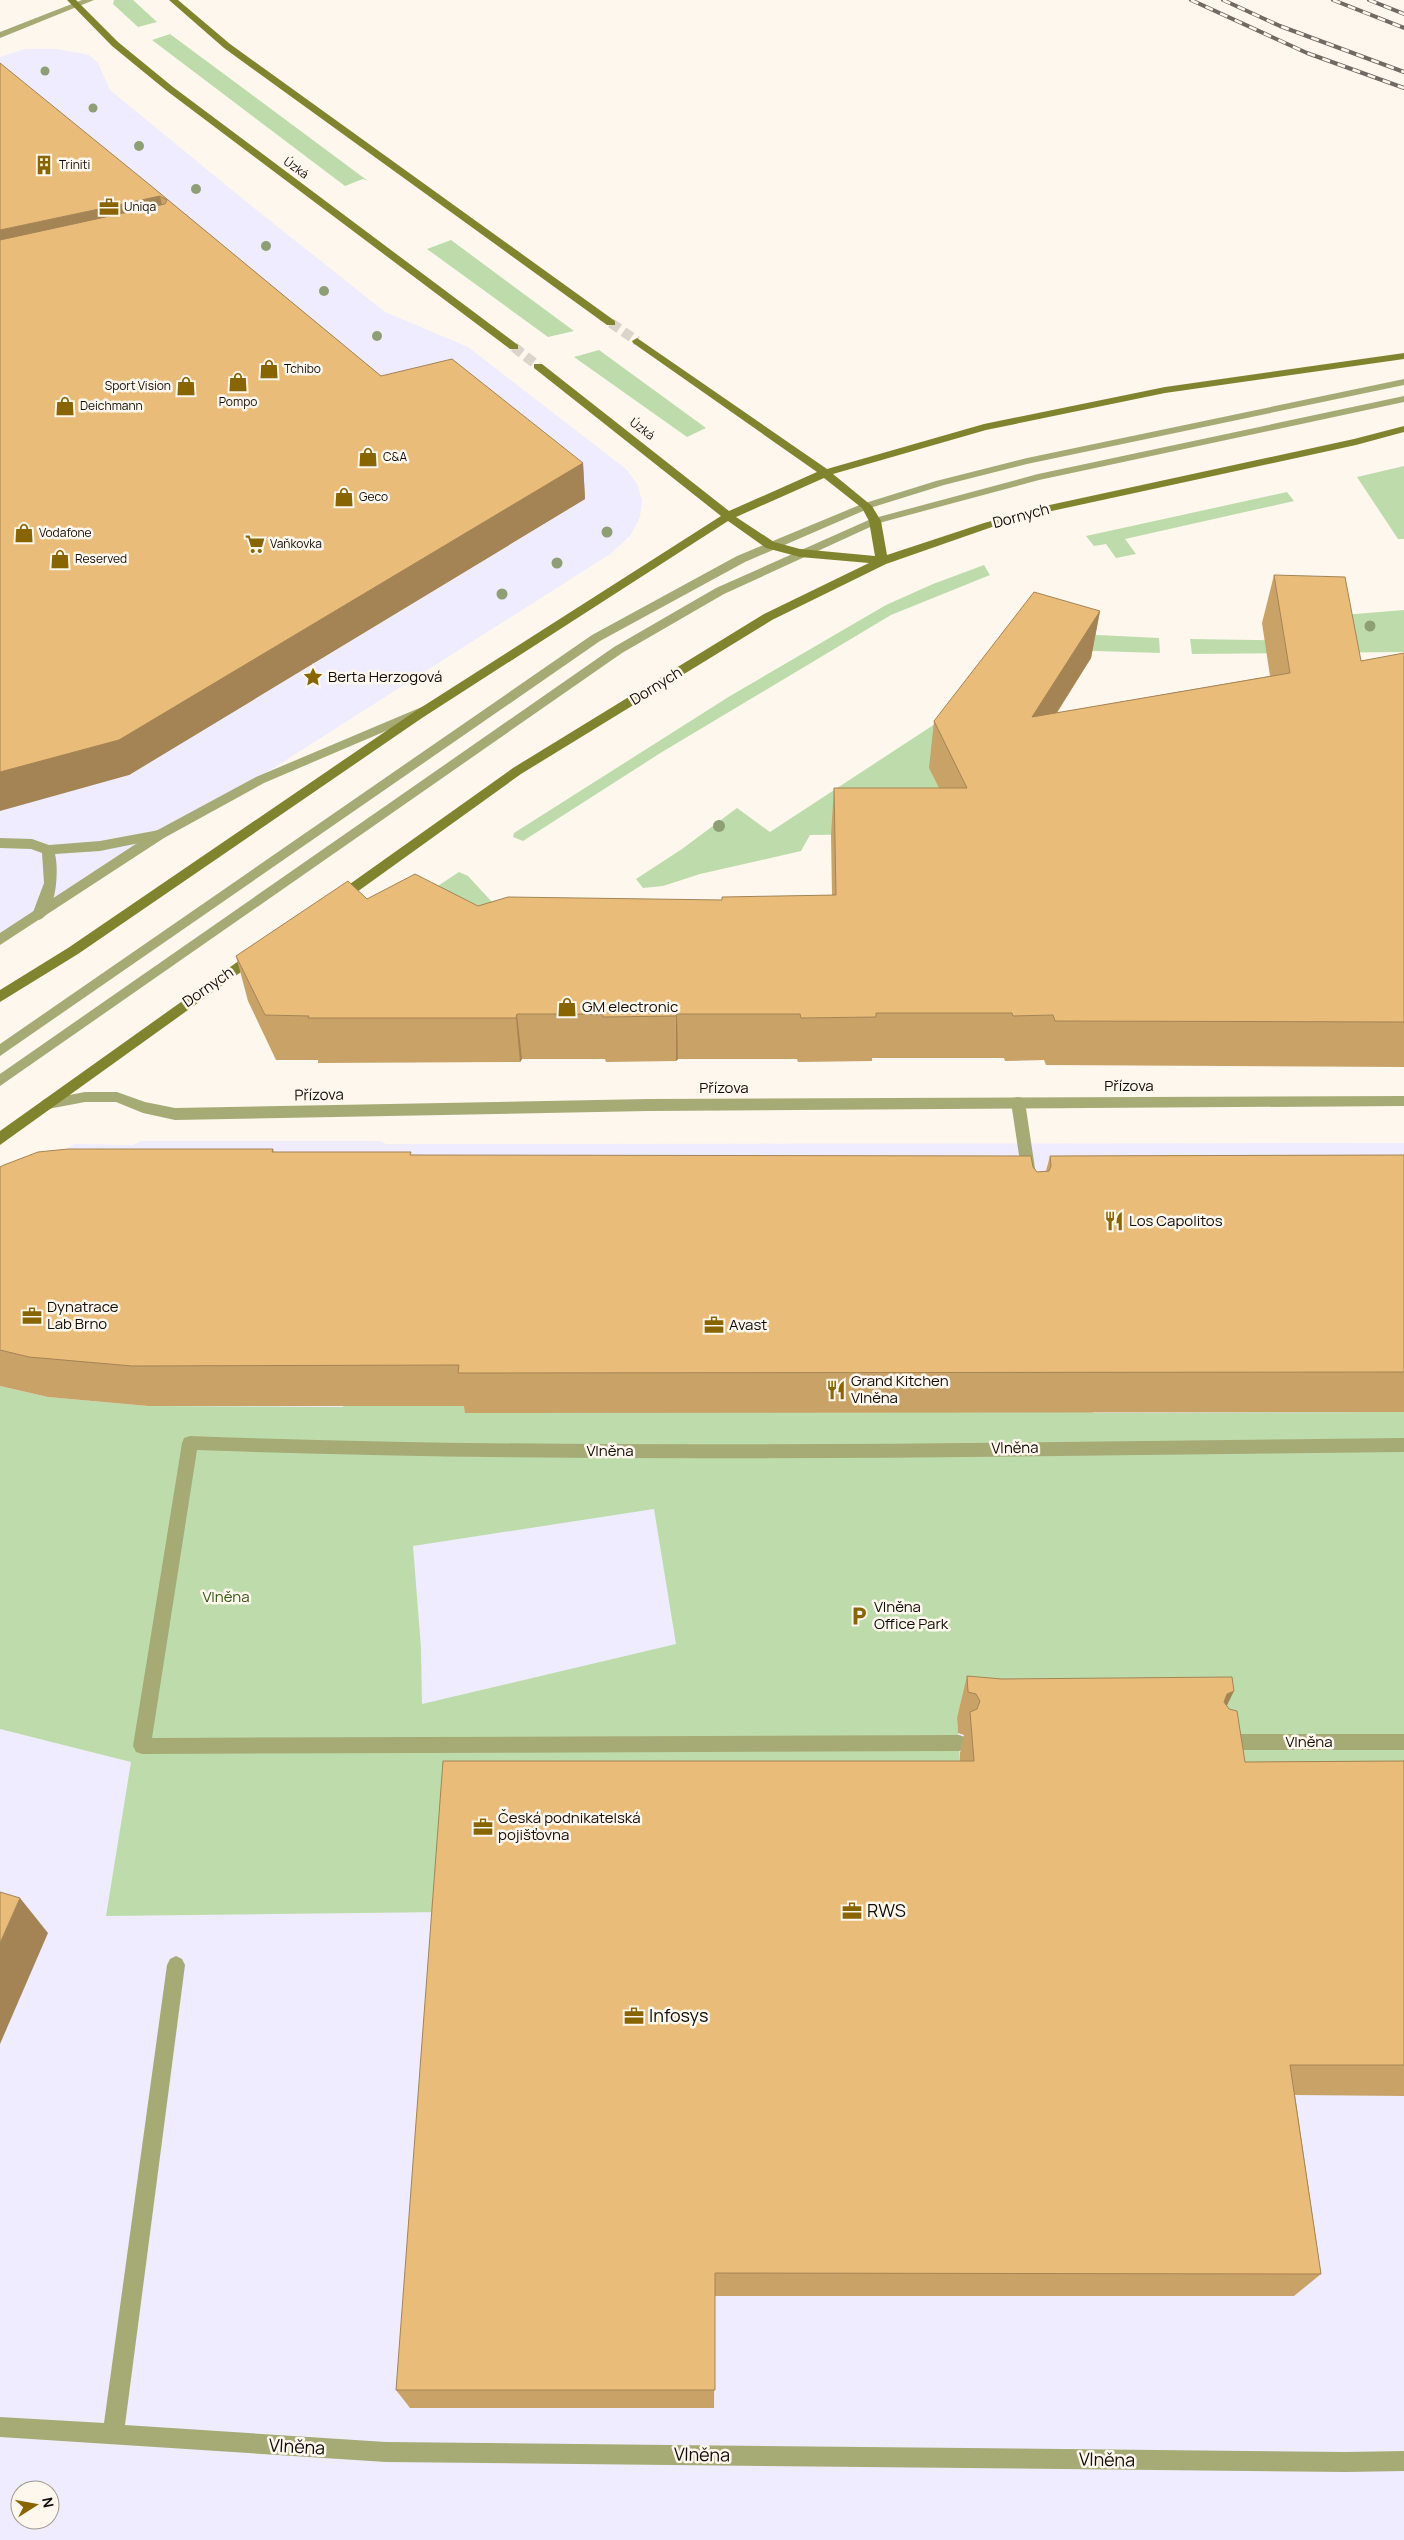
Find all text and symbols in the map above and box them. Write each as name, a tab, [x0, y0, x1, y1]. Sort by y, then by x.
street label: Úzká	[280, 153, 312, 183]
building icon: Triniti	[33, 154, 55, 176]
place label: Triniti	[59, 156, 90, 173]
office icon: Uniqa	[98, 196, 120, 218]
place label: Uniqa	[124, 198, 156, 215]
shop icon: Tchibo	[258, 358, 280, 380]
place label: Tchibo	[284, 360, 321, 377]
shop icon: Pompo	[227, 371, 249, 393]
shop icon: Sport Vision	[175, 375, 197, 397]
place label: Sport Vision	[105, 377, 171, 394]
place label: Pompo	[219, 393, 257, 410]
shop icon: Deichmann	[54, 395, 76, 417]
place label: Deichmann	[80, 397, 143, 414]
street label: Úzká	[626, 414, 658, 444]
shop icon: C&A	[357, 446, 379, 468]
place label: C&A	[383, 448, 407, 465]
shop icon: Geco	[333, 486, 355, 508]
place label: Geco	[359, 488, 388, 505]
street label: Dornych	[990, 498, 1052, 533]
shop icon: Vodafone	[13, 522, 35, 544]
place label: Vodafone	[39, 524, 92, 541]
supermarket icon: Vaňkovka	[244, 533, 266, 555]
place label: Vaňkovka	[270, 535, 322, 552]
shop icon: Reserved	[49, 548, 71, 570]
place label: Reserved	[75, 550, 127, 567]
street label: Dornych	[626, 661, 686, 710]
place icon: Berta Herzogová	[302, 666, 324, 688]
place label: Berta Herzogová	[328, 666, 442, 687]
street label: Dornych	[178, 961, 237, 1012]
shop icon: GM electronic	[556, 996, 578, 1018]
place label: GM electronic	[582, 996, 678, 1017]
street label: Přízova	[1104, 1075, 1154, 1096]
street label: Přízova	[699, 1077, 749, 1098]
street label: Přízova	[294, 1084, 344, 1105]
restaurant icon: Los Capolitos	[1103, 1210, 1125, 1232]
place label: Los Capolitos	[1129, 1210, 1223, 1231]
place label: Dynatrace Lab Brno	[47, 1296, 119, 1334]
office icon: Dynatrace Lab Brno	[21, 1305, 43, 1327]
office icon: Avast	[703, 1314, 725, 1336]
place label: Avast	[729, 1314, 767, 1335]
place label: Grand Kitchen Vlněna	[851, 1370, 949, 1408]
restaurant icon: Grand Kitchen Vlněna	[825, 1379, 847, 1401]
street label: Vlněna	[991, 1437, 1039, 1458]
street label: Vlněna	[587, 1440, 633, 1461]
park label: Vlněna	[203, 1586, 249, 1607]
place label: Vlněna Office Park	[874, 1596, 949, 1634]
parking icon: Vlněna Office Park	[848, 1605, 870, 1627]
street label: Vlněna	[1286, 1731, 1332, 1752]
place label: Česká podnikatelská pojišťovna	[498, 1807, 641, 1845]
office icon: Česká podnikatelská pojišťovna	[472, 1816, 494, 1838]
place label: RWS	[867, 1898, 906, 1922]
office icon: RWS	[841, 1900, 863, 1922]
place label: Infosys	[649, 2003, 709, 2027]
office icon: Infosys	[623, 2005, 645, 2027]
street label: Vlněna	[268, 2433, 326, 2459]
street label: Vlněna	[674, 2442, 730, 2466]
street label: Vlněna	[1079, 2447, 1135, 2471]
north arrow	[10, 2480, 60, 2530]
text: N	[38, 2496, 59, 2509]

